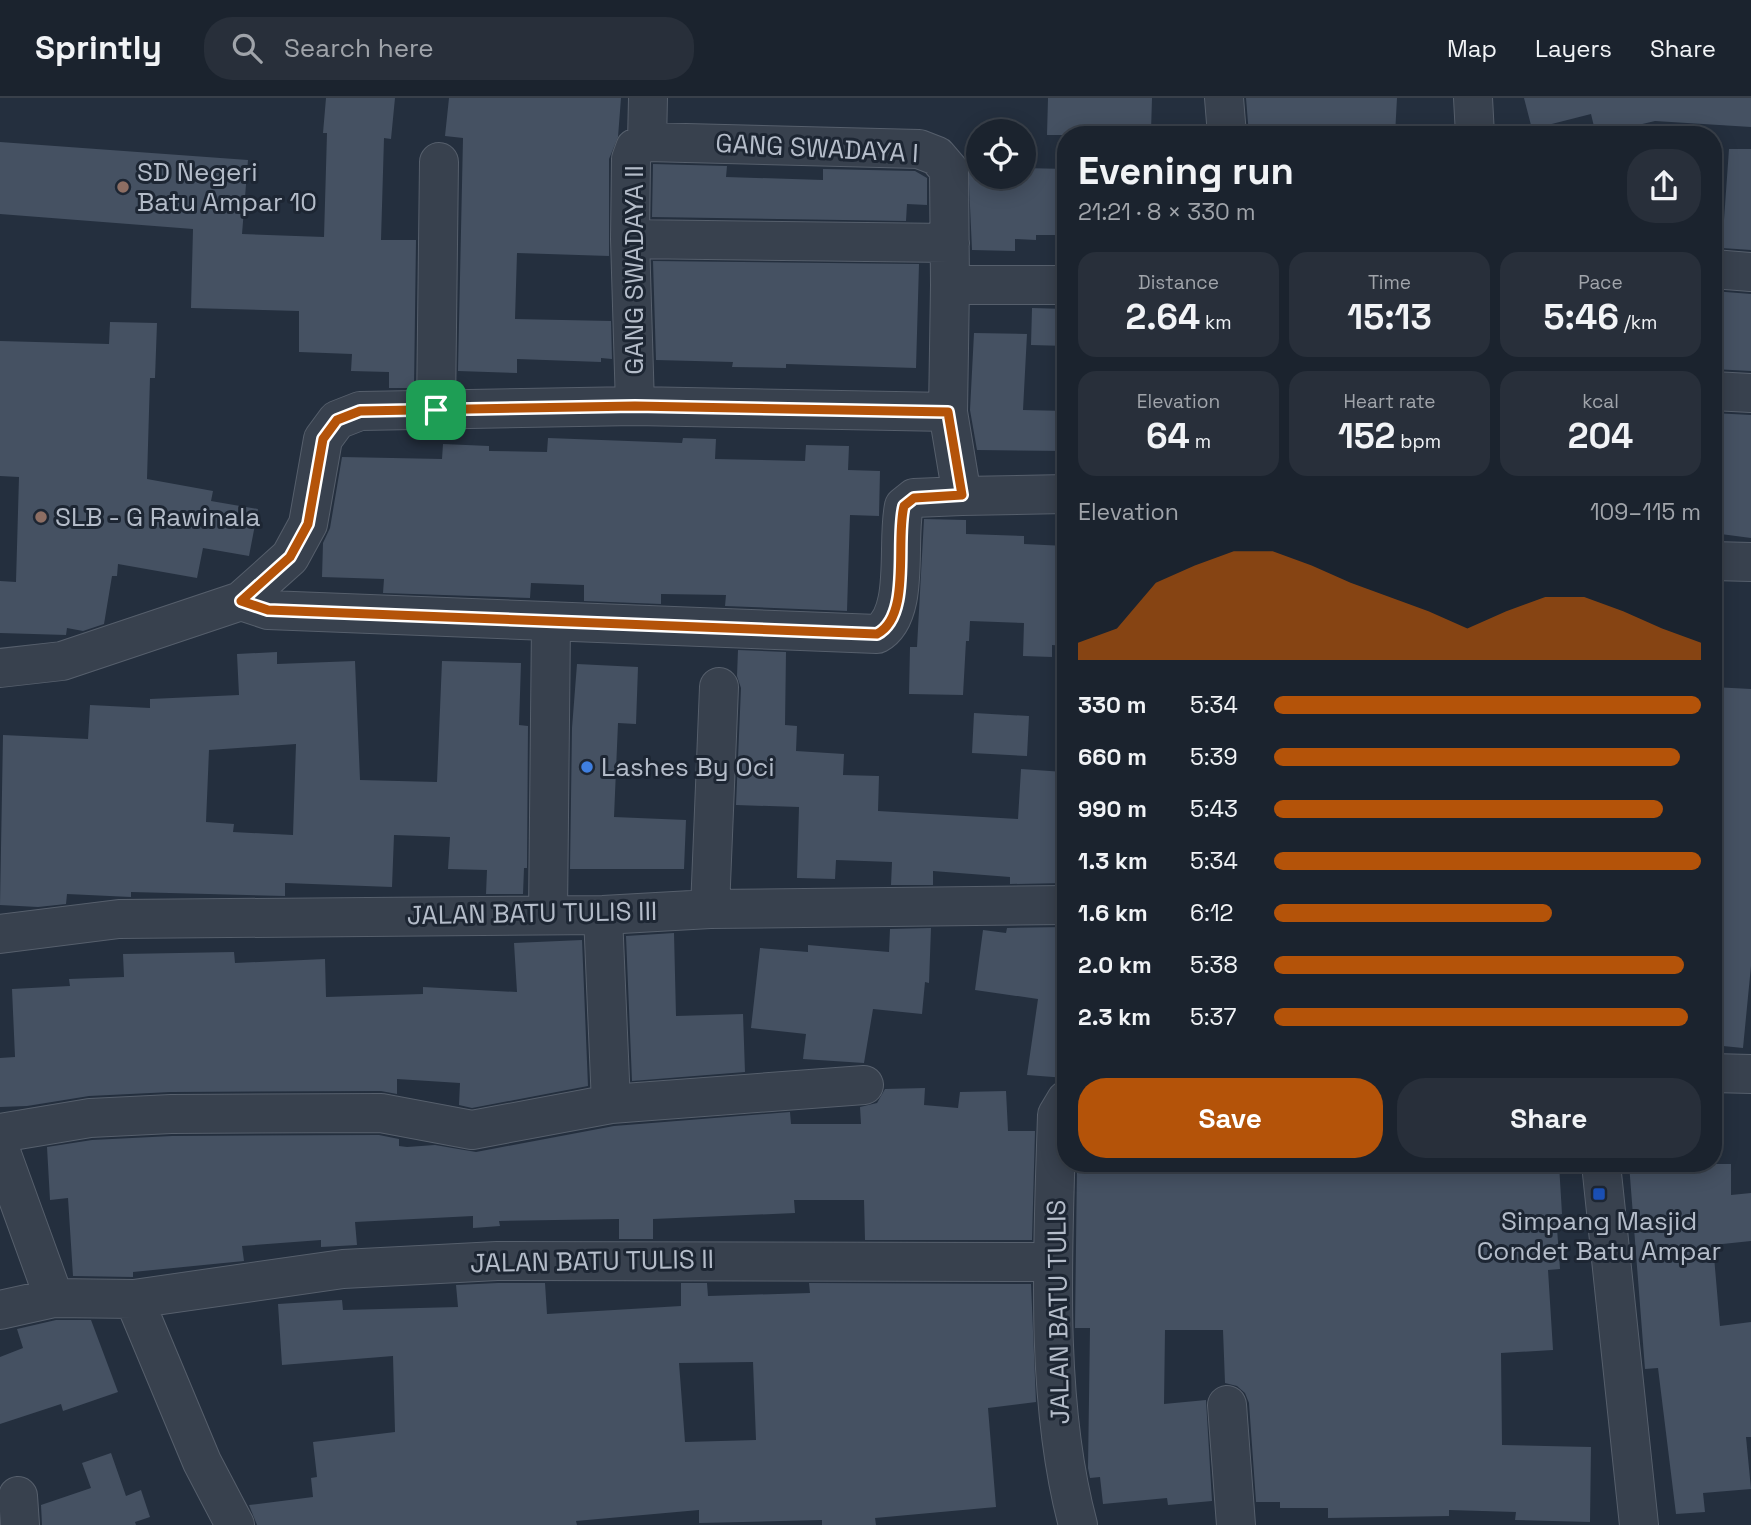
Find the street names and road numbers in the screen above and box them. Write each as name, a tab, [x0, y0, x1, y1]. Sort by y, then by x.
street label: GANG SWADAYA I	[715, 126, 919, 170]
street label: GANG SWADAYA II	[617, 165, 651, 375]
street label: JALAN BATU TULIS III	[406, 894, 658, 932]
street label: JALAN BATU TULIS	[1039, 1199, 1077, 1425]
street label: JALAN BATU TULIS II	[470, 1242, 714, 1280]

